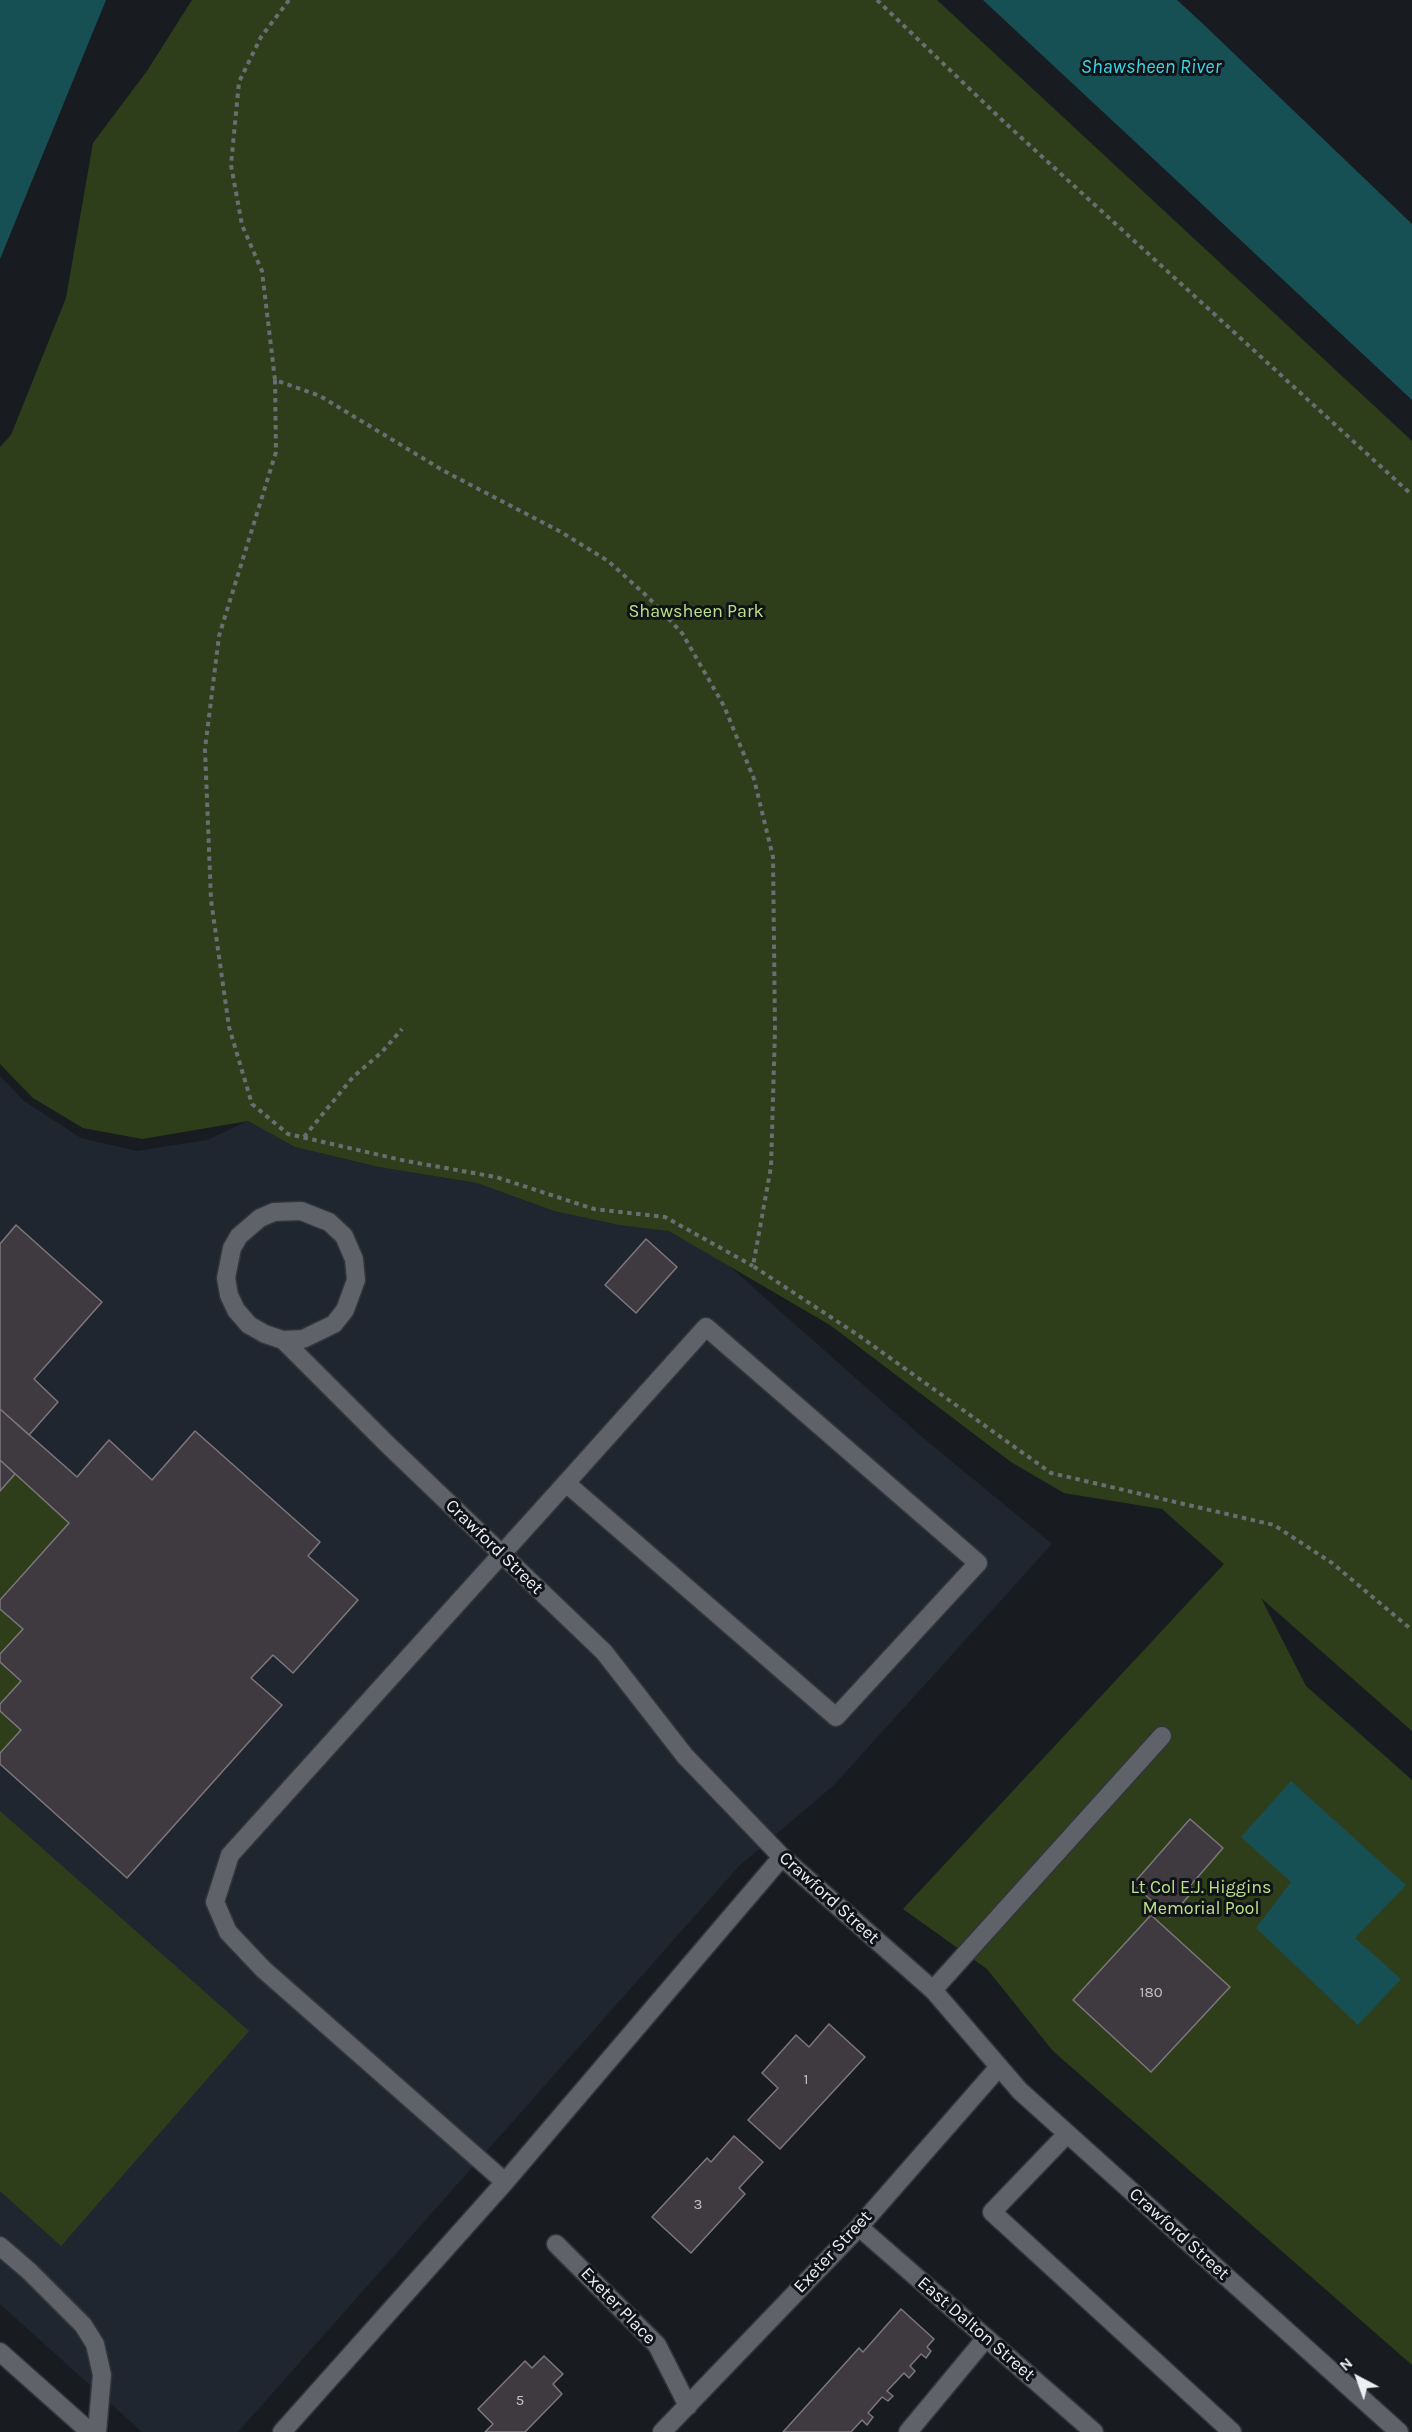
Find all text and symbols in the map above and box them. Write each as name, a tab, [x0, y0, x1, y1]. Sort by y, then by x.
water label: Shawsheen River	[1081, 55, 1221, 79]
park label: Shawsheen Park	[628, 601, 764, 623]
street label: Crawford Street	[441, 1495, 547, 1599]
street label: Crawford Street	[774, 1847, 884, 1949]
park label: Lt Col E.J. Higgins Memorial Pool	[1130, 1877, 1272, 1920]
house number: 180	[1139, 1984, 1163, 2002]
house number: 1	[804, 2071, 808, 2089]
street label: Crawford Street	[1124, 2183, 1234, 2285]
house number: 3	[694, 2196, 702, 2214]
street label: Exeter Street	[789, 2206, 877, 2298]
street label: Exeter Place	[576, 2263, 660, 2349]
street label: East Dalton Street	[913, 2272, 1039, 2386]
north arrow	[1328, 2348, 1388, 2408]
text: N	[1335, 2353, 1356, 2375]
house number: 5	[516, 2392, 524, 2410]

